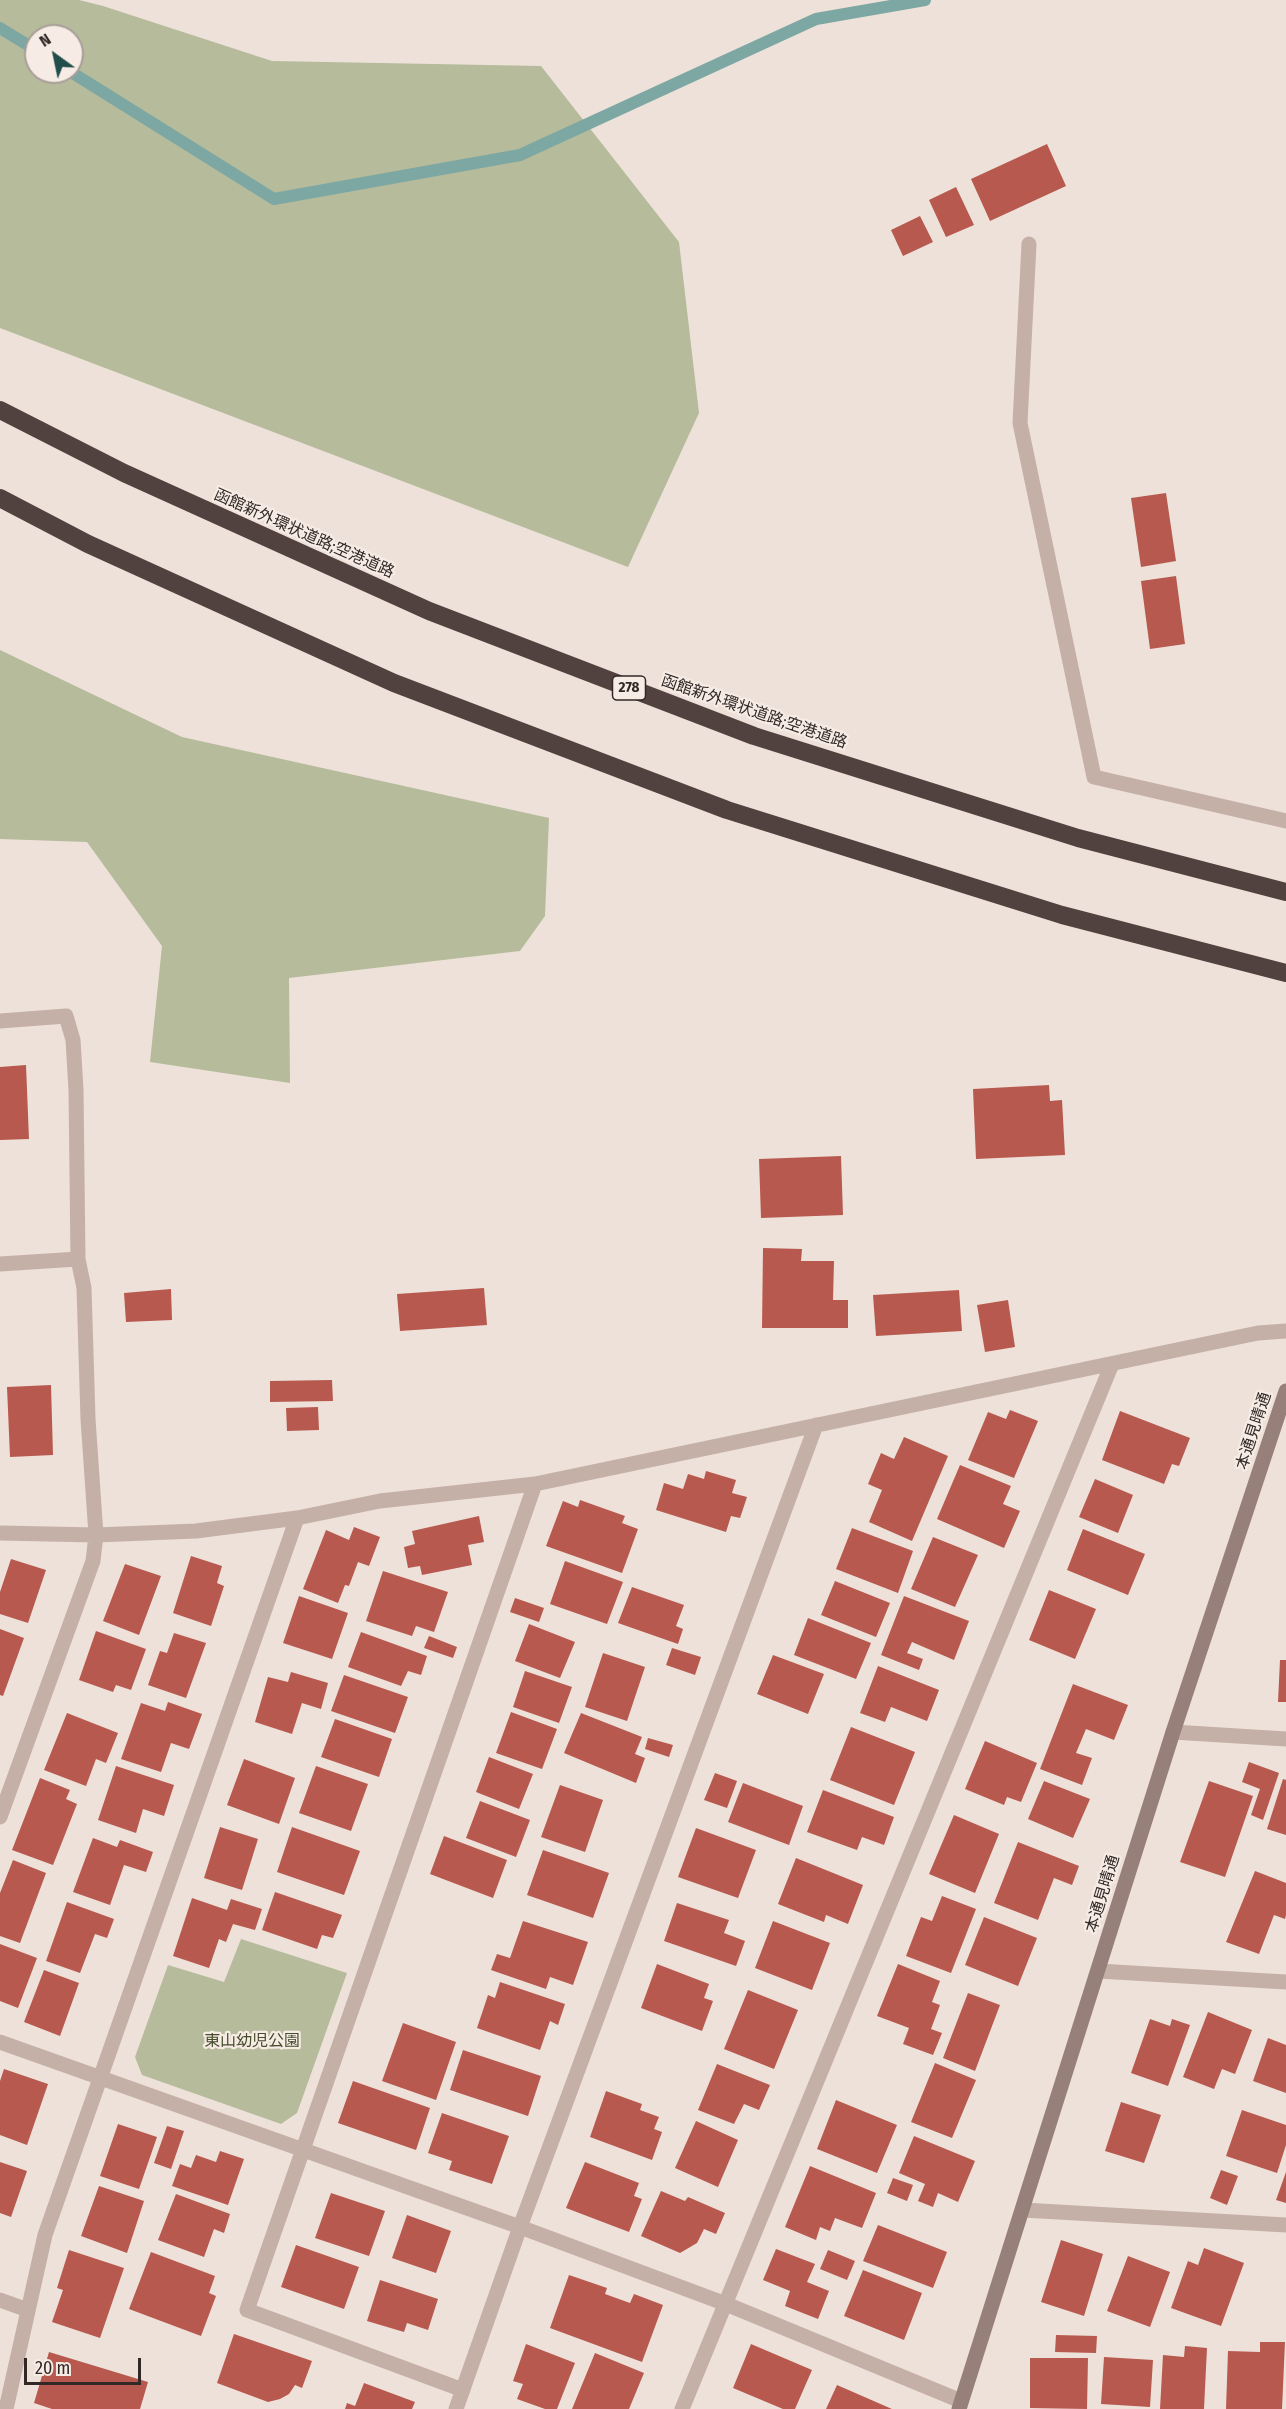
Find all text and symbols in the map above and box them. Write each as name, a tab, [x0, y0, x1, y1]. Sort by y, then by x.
north arrow	[24, 24, 84, 84]
text: N	[36, 30, 54, 51]
street label: 函館新外環状道路;空港道路	[211, 485, 397, 583]
street label: 函館新外環状道路;空港道路	[659, 671, 849, 753]
road number: 278	[612, 676, 646, 700]
street label: 本通見晴通	[1233, 1390, 1275, 1472]
street label: 本通見晴通	[1082, 1853, 1124, 1935]
park label: 東山幼児公園	[204, 2032, 300, 2052]
scale bar	[27, 2346, 144, 2384]
text: 20 m	[35, 2357, 70, 2379]

